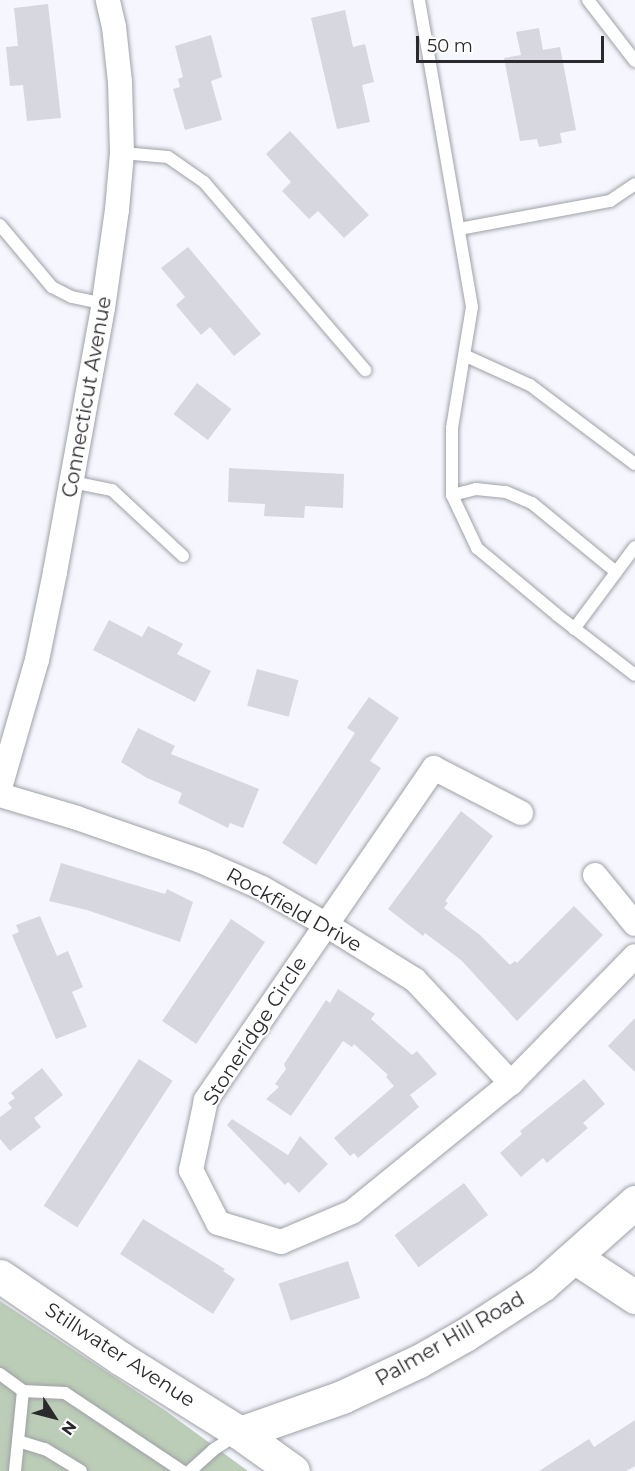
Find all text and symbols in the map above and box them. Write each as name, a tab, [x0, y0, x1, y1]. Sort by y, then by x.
scale bar	[419, 24, 606, 62]
text: 50 m	[427, 35, 473, 57]
street label: Connecticut Avenue	[57, 295, 117, 499]
street label: Rockfield Drive	[222, 863, 366, 957]
street label: Stoneridge Circle	[198, 952, 312, 1110]
street label: Palmer Hill Road	[371, 1287, 529, 1391]
street label: Stillwater Avenue	[40, 1298, 200, 1412]
north arrow	[24, 1387, 84, 1447]
text: N	[57, 1417, 80, 1439]

